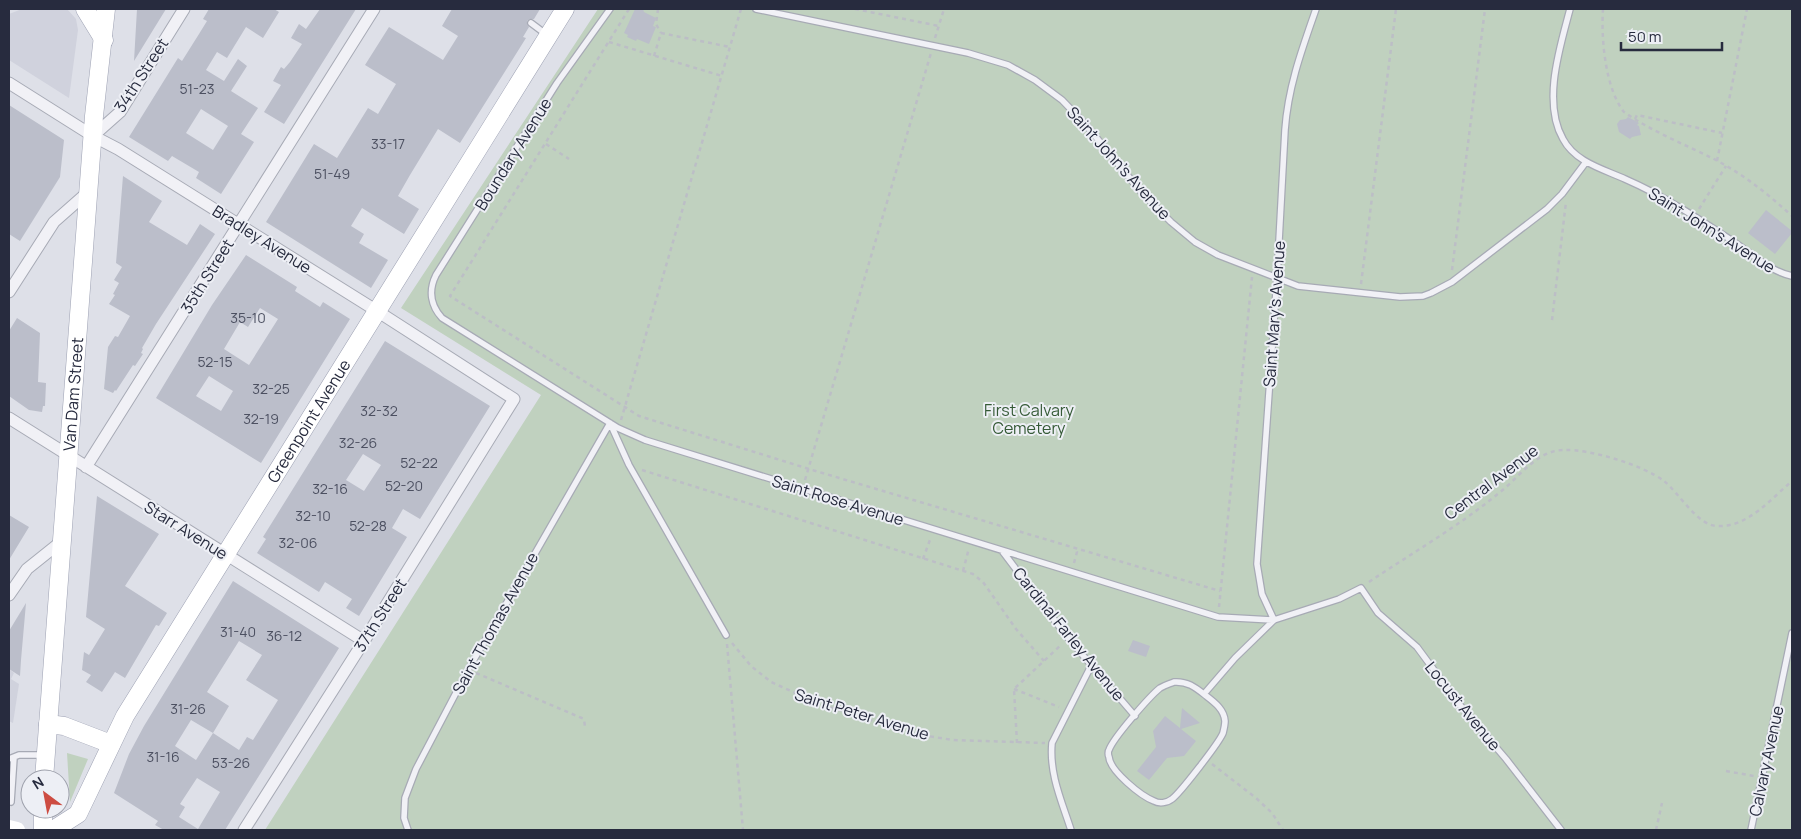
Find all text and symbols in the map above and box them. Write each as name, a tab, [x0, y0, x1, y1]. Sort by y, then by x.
scale bar	[1621, 20, 1722, 52]
text: 50 m	[1628, 26, 1662, 47]
street label: 34th Street	[109, 34, 173, 116]
house number: 51-23	[179, 79, 215, 98]
street label: Boundary Avenue	[470, 94, 556, 214]
street label: Saint John's Avenue	[1062, 102, 1176, 224]
house number: 33-17	[371, 134, 405, 153]
house number: 51-49	[314, 164, 350, 183]
street label: Saint John's Avenue	[1644, 182, 1780, 278]
street label: Bradley Avenue	[208, 200, 316, 278]
street label: 35th Street	[175, 234, 239, 318]
street label: Saint Mary's Avenue	[1258, 240, 1290, 388]
house number: 35-10	[230, 308, 266, 327]
street label: Van Dam Street	[58, 336, 88, 452]
house number: 52-15	[197, 352, 233, 371]
street label: Greenpoint Avenue	[262, 355, 355, 487]
house number: 32-25	[252, 379, 290, 398]
park label: First Calvary Cemetery	[984, 399, 1075, 439]
house number: 32-32	[360, 401, 398, 420]
house number: 32-19	[243, 409, 279, 428]
house number: 32-26	[339, 433, 377, 452]
street label: Central Avenue	[1439, 439, 1543, 525]
house number: 52-22	[400, 453, 438, 472]
street label: Saint Rose Avenue	[769, 469, 907, 531]
house number: 52-20	[385, 476, 423, 495]
house number: 32-16	[312, 479, 348, 498]
street label: Starr Avenue	[140, 496, 232, 564]
house number: 32-10	[295, 506, 331, 525]
house number: 52-28	[349, 516, 387, 535]
house number: 32-06	[279, 533, 317, 552]
street label: Saint Thomas Avenue	[447, 548, 543, 698]
street label: Cardinal Farley Avenue	[1008, 562, 1130, 706]
street label: 37th Street	[349, 574, 411, 656]
house number: 31-40	[220, 622, 256, 641]
house number: 36-12	[266, 626, 302, 645]
street label: Locust Avenue	[1420, 657, 1506, 755]
street label: Saint Peter Avenue	[792, 683, 932, 745]
house number: 31-26	[170, 699, 206, 718]
street label: Calvary Avenue	[1744, 704, 1788, 818]
house number: 31-16	[146, 747, 180, 766]
house number: 53-26	[212, 753, 250, 772]
north arrow	[20, 769, 70, 819]
text: N	[29, 772, 47, 793]

